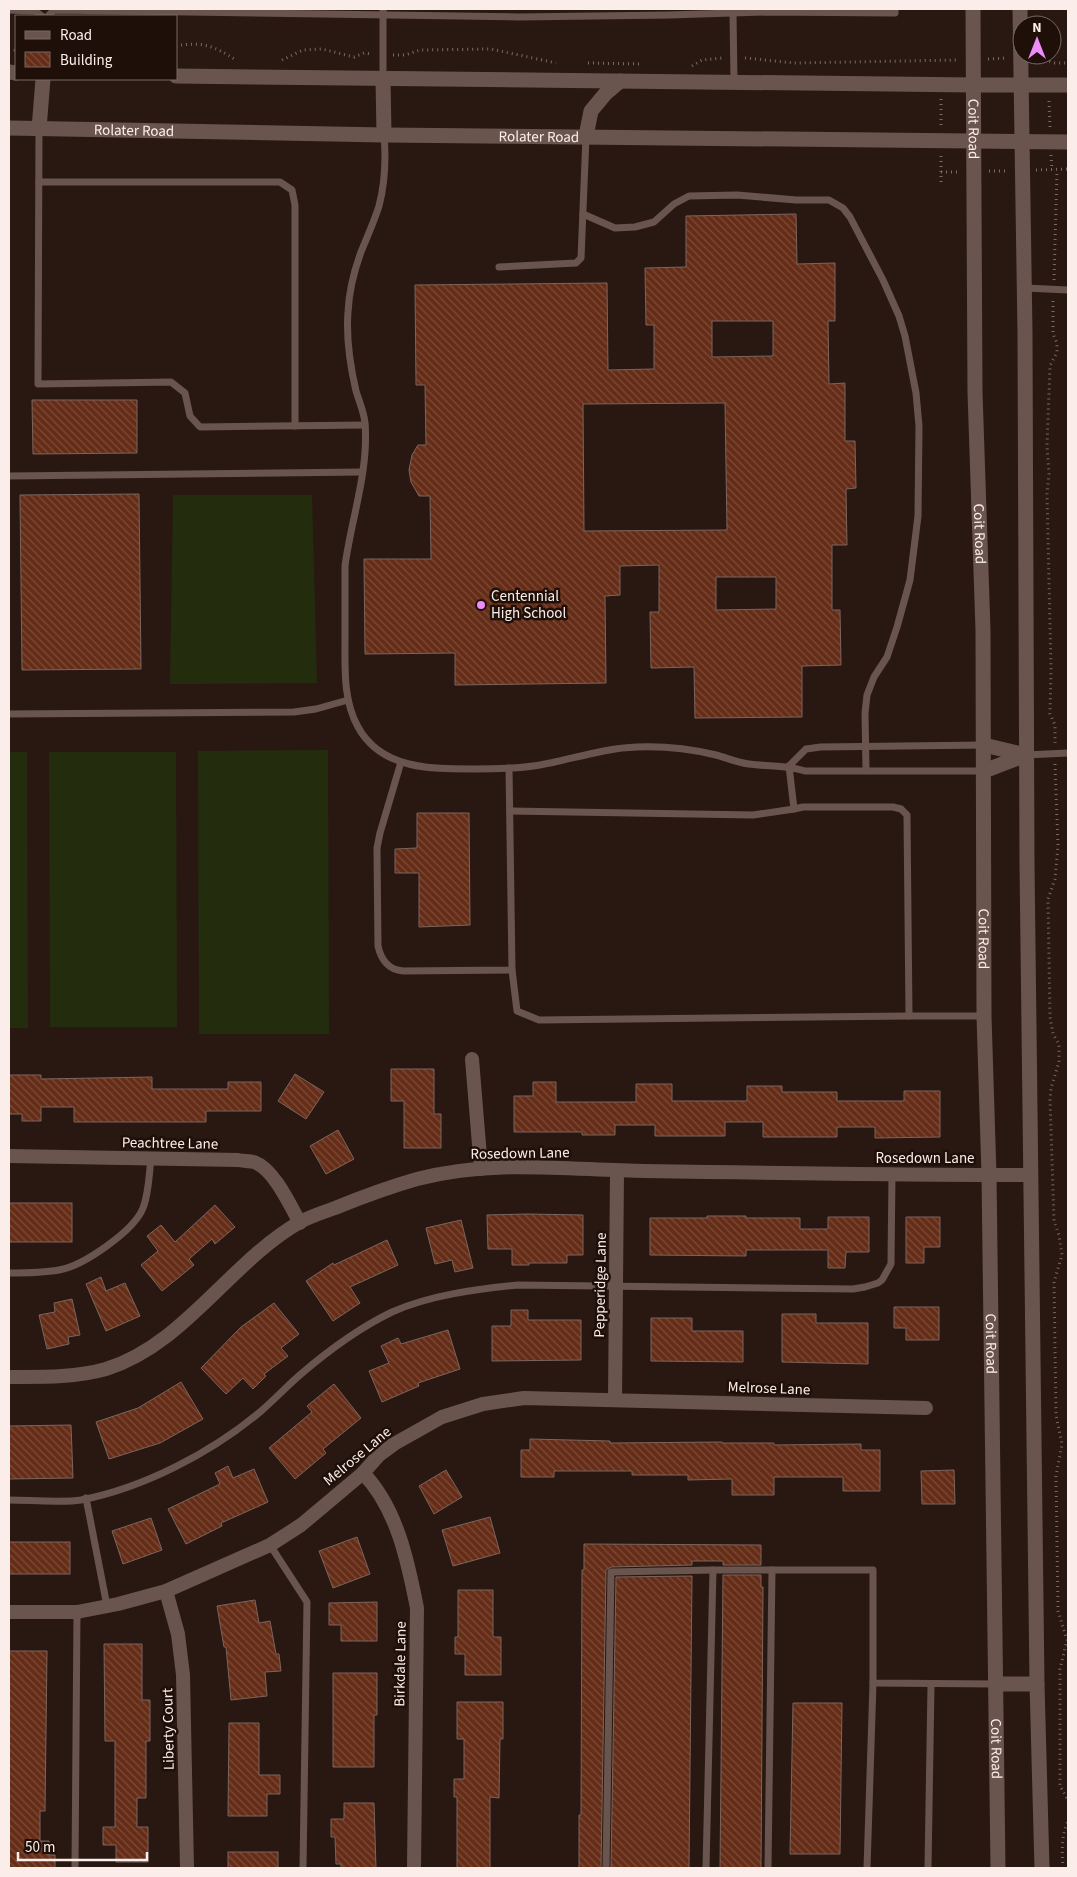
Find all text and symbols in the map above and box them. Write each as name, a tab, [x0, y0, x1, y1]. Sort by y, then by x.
legend	[15, 15, 178, 80]
north arrow	[1012, 15, 1062, 65]
text: N	[1032, 18, 1042, 38]
text: Road	[60, 25, 92, 46]
text: Building	[60, 50, 113, 71]
street label: Coit Road	[962, 99, 984, 159]
street label: Rolater Road	[94, 120, 174, 142]
street label: Rolater Road	[499, 126, 579, 148]
street label: Coit Road	[968, 503, 991, 565]
place label: Centennial High School	[491, 586, 566, 624]
marker: Centennial High School	[475, 599, 487, 611]
street label: Coit Road	[973, 908, 994, 969]
street label: Peachtree Lane	[122, 1132, 218, 1155]
street label: Rosedown Lane	[470, 1142, 570, 1165]
street label: Rosedown Lane	[875, 1148, 975, 1169]
street label: Pepperidge Lane	[589, 1232, 612, 1338]
street label: Coit Road	[980, 1313, 1002, 1374]
street label: Melrose Lane	[727, 1377, 811, 1400]
street label: Melrose Lane	[319, 1422, 396, 1491]
street label: Birkdale Lane	[389, 1621, 412, 1707]
street label: Liberty Court	[157, 1688, 180, 1770]
street label: Coit Road	[985, 1718, 1007, 1779]
scale bar	[18, 1830, 146, 1862]
text: 50 m	[25, 1837, 55, 1858]

